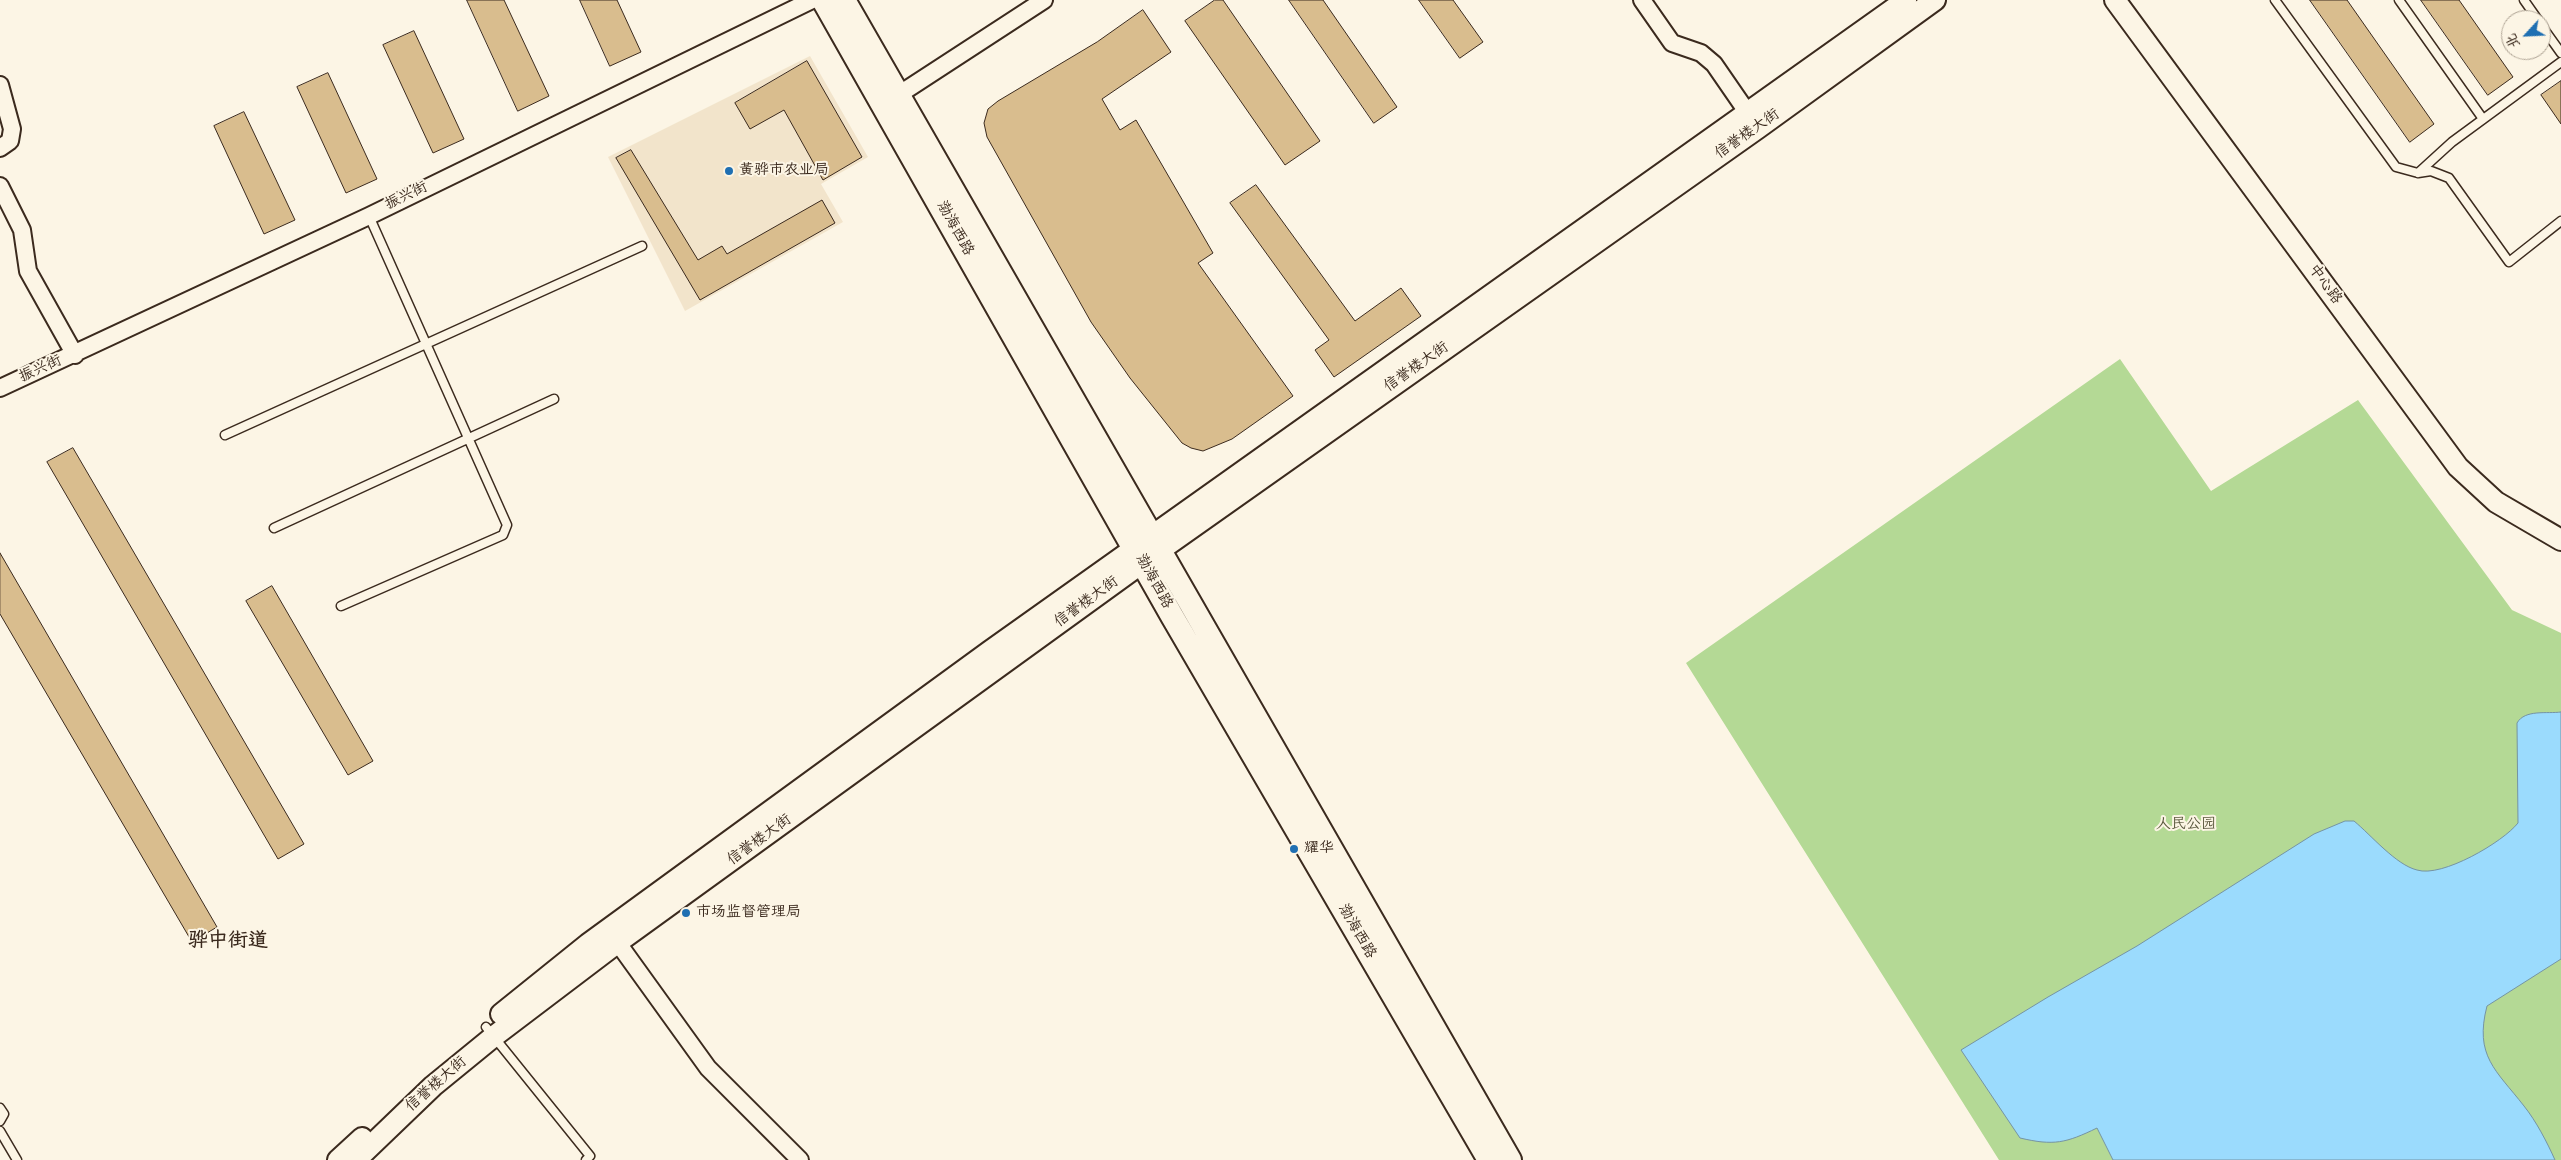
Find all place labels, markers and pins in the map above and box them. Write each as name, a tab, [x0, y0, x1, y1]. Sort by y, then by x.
place label: 黄骅市农业局	[739, 162, 829, 180]
marker: 黄骅市农业局	[723, 165, 735, 177]
place label: 耀华	[1304, 840, 1334, 858]
marker: 耀华	[1288, 843, 1300, 855]
place label: 市场监督管理局	[696, 904, 801, 922]
marker: 市场监督管理局	[680, 907, 692, 919]

